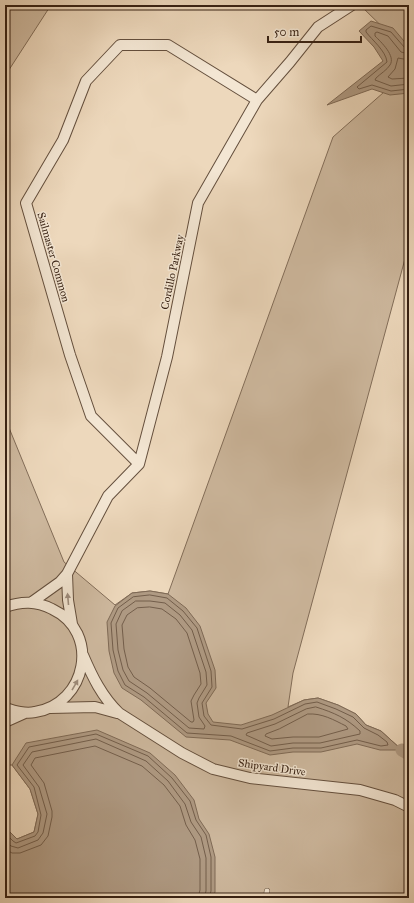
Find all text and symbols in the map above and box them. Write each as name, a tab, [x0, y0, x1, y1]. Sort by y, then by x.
scale bar	[268, 18, 361, 44]
text: 50 m	[274, 25, 299, 39]
street label: Sailmaster Common	[34, 211, 73, 304]
street label: Cordillo Parkway	[158, 233, 187, 311]
one-way arrow	[64, 593, 71, 605]
one-way arrow	[71, 679, 78, 691]
street label: Shipyard Drive	[237, 756, 307, 779]

